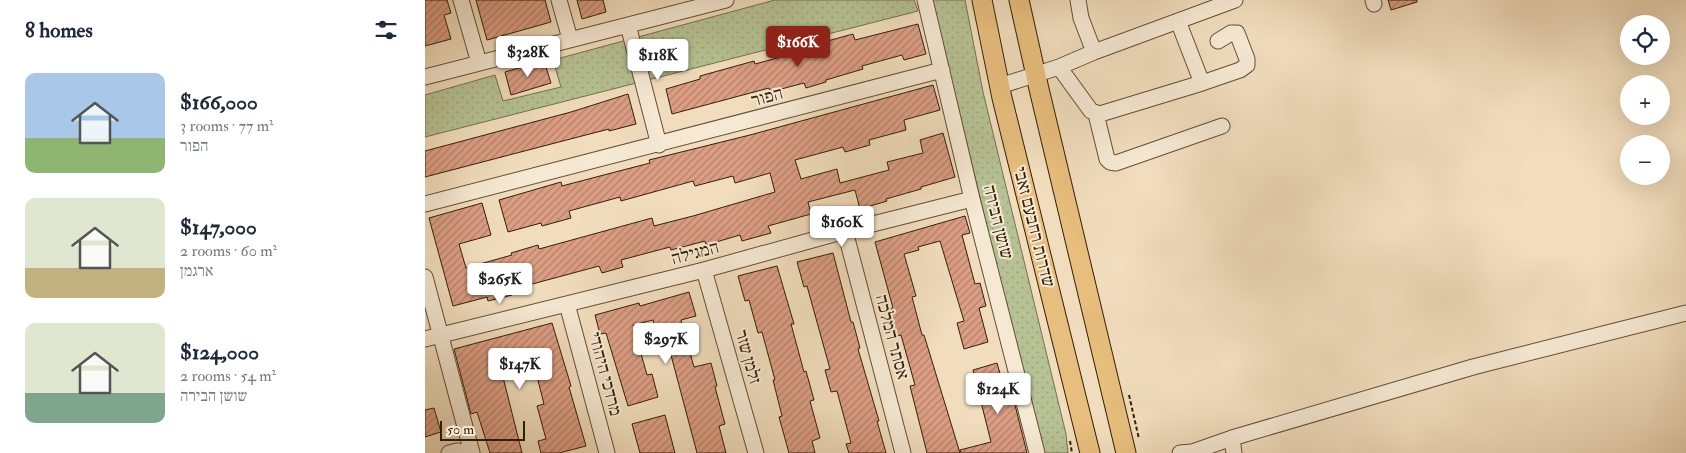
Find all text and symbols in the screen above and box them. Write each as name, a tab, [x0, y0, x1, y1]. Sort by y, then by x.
map controls	[1620, 15, 1670, 185]
button: locate	[1620, 15, 1670, 65]
icon: filters	[372, 16, 400, 44]
text: 8 homes	[25, 17, 93, 44]
pin: $166K	[763, 26, 833, 68]
text: $166K	[777, 32, 819, 52]
pin: $328K	[493, 36, 563, 78]
pin: $118K	[623, 38, 693, 81]
text: $328K	[507, 42, 549, 62]
text: $118K	[638, 45, 678, 65]
button: +	[1620, 75, 1670, 125]
street label: הפור	[748, 82, 786, 112]
text: $166,000	[180, 89, 258, 116]
icon: home	[65, 93, 125, 153]
text: 3 rooms · 77 m²	[180, 116, 274, 136]
button: −	[1620, 135, 1670, 185]
text: הפור	[180, 136, 209, 156]
street label: שדרות רחבעם זאבי	[1008, 164, 1060, 290]
street label: שושן הבירה	[978, 182, 1018, 262]
pin: $160K	[807, 206, 877, 248]
text: $160K	[821, 212, 863, 232]
text: $147,000	[180, 214, 257, 241]
icon: home	[65, 218, 125, 278]
street label: המגילה	[669, 236, 721, 270]
text: 2 rooms · 60 m²	[180, 241, 277, 261]
text: ארגמן	[180, 261, 214, 281]
pin: $265K	[465, 262, 535, 305]
text: $265K	[478, 269, 522, 289]
street label: אסתר המלכה	[870, 292, 914, 382]
pin: $297K	[631, 322, 701, 365]
street label: זלמן שזר	[729, 327, 767, 387]
text: $297K	[644, 329, 688, 349]
street label: מרדכי היהודי	[583, 330, 627, 418]
text: $124,000	[180, 339, 259, 366]
icon: home	[65, 343, 125, 403]
pin: $147K	[485, 348, 555, 390]
text: $147K	[499, 354, 541, 374]
text: 2 rooms · 54 m²	[180, 366, 276, 386]
pin: $124K	[963, 372, 1033, 415]
text: $124K	[977, 379, 1019, 399]
text: שושן הבירה	[180, 386, 247, 406]
scale bar	[440, 418, 525, 441]
text: 50 m	[447, 421, 474, 438]

